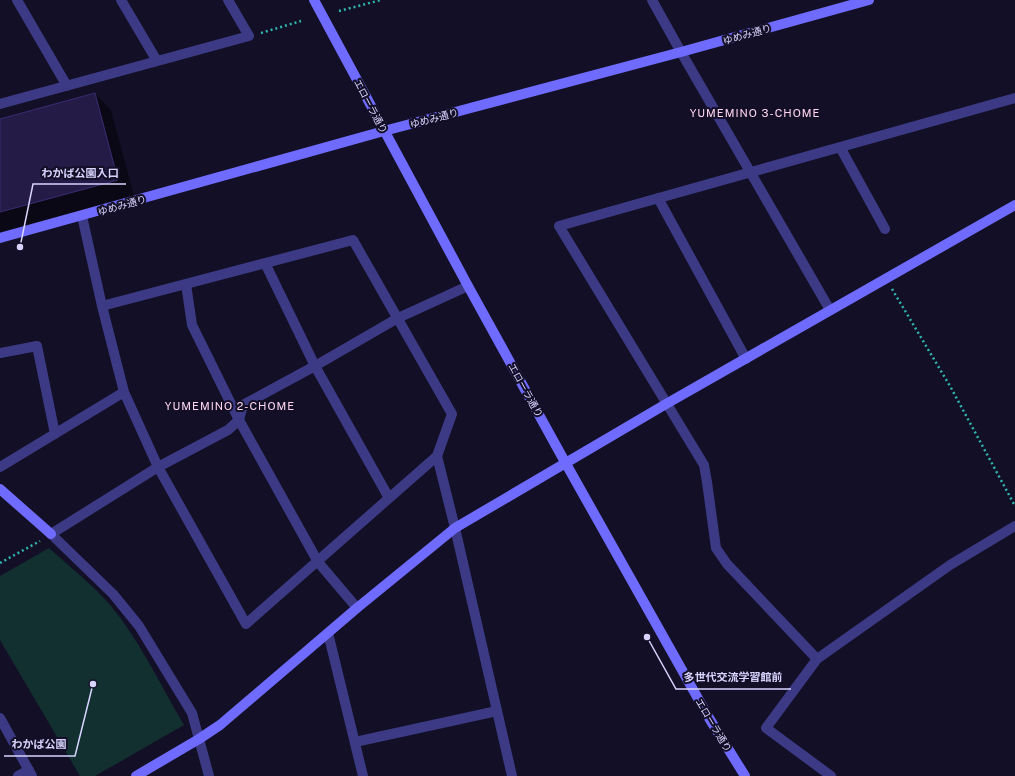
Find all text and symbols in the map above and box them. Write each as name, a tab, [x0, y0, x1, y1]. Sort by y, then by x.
street label: ゆめみ通り	[721, 21, 773, 47]
street label: エローラ通り	[352, 77, 390, 135]
street label: ゆめみ通り	[408, 106, 460, 130]
district label: YUMEMINO 3-CHOME	[690, 107, 820, 119]
callout: わかば公園入口	[33, 161, 126, 184]
text: わかば公園入口	[42, 167, 119, 179]
street label: ゆめみ通り	[96, 192, 148, 218]
street label: エローラ通り	[506, 361, 546, 419]
district label: YUMEMINO 2-CHOME	[165, 400, 295, 412]
callout: 多世代交流学習館前	[676, 666, 791, 689]
text: 多世代交流学習館前	[684, 671, 783, 683]
street label: エローラ通り	[693, 696, 735, 754]
callout: わかば公園	[4, 733, 75, 756]
text: わかば公園	[12, 738, 67, 750]

